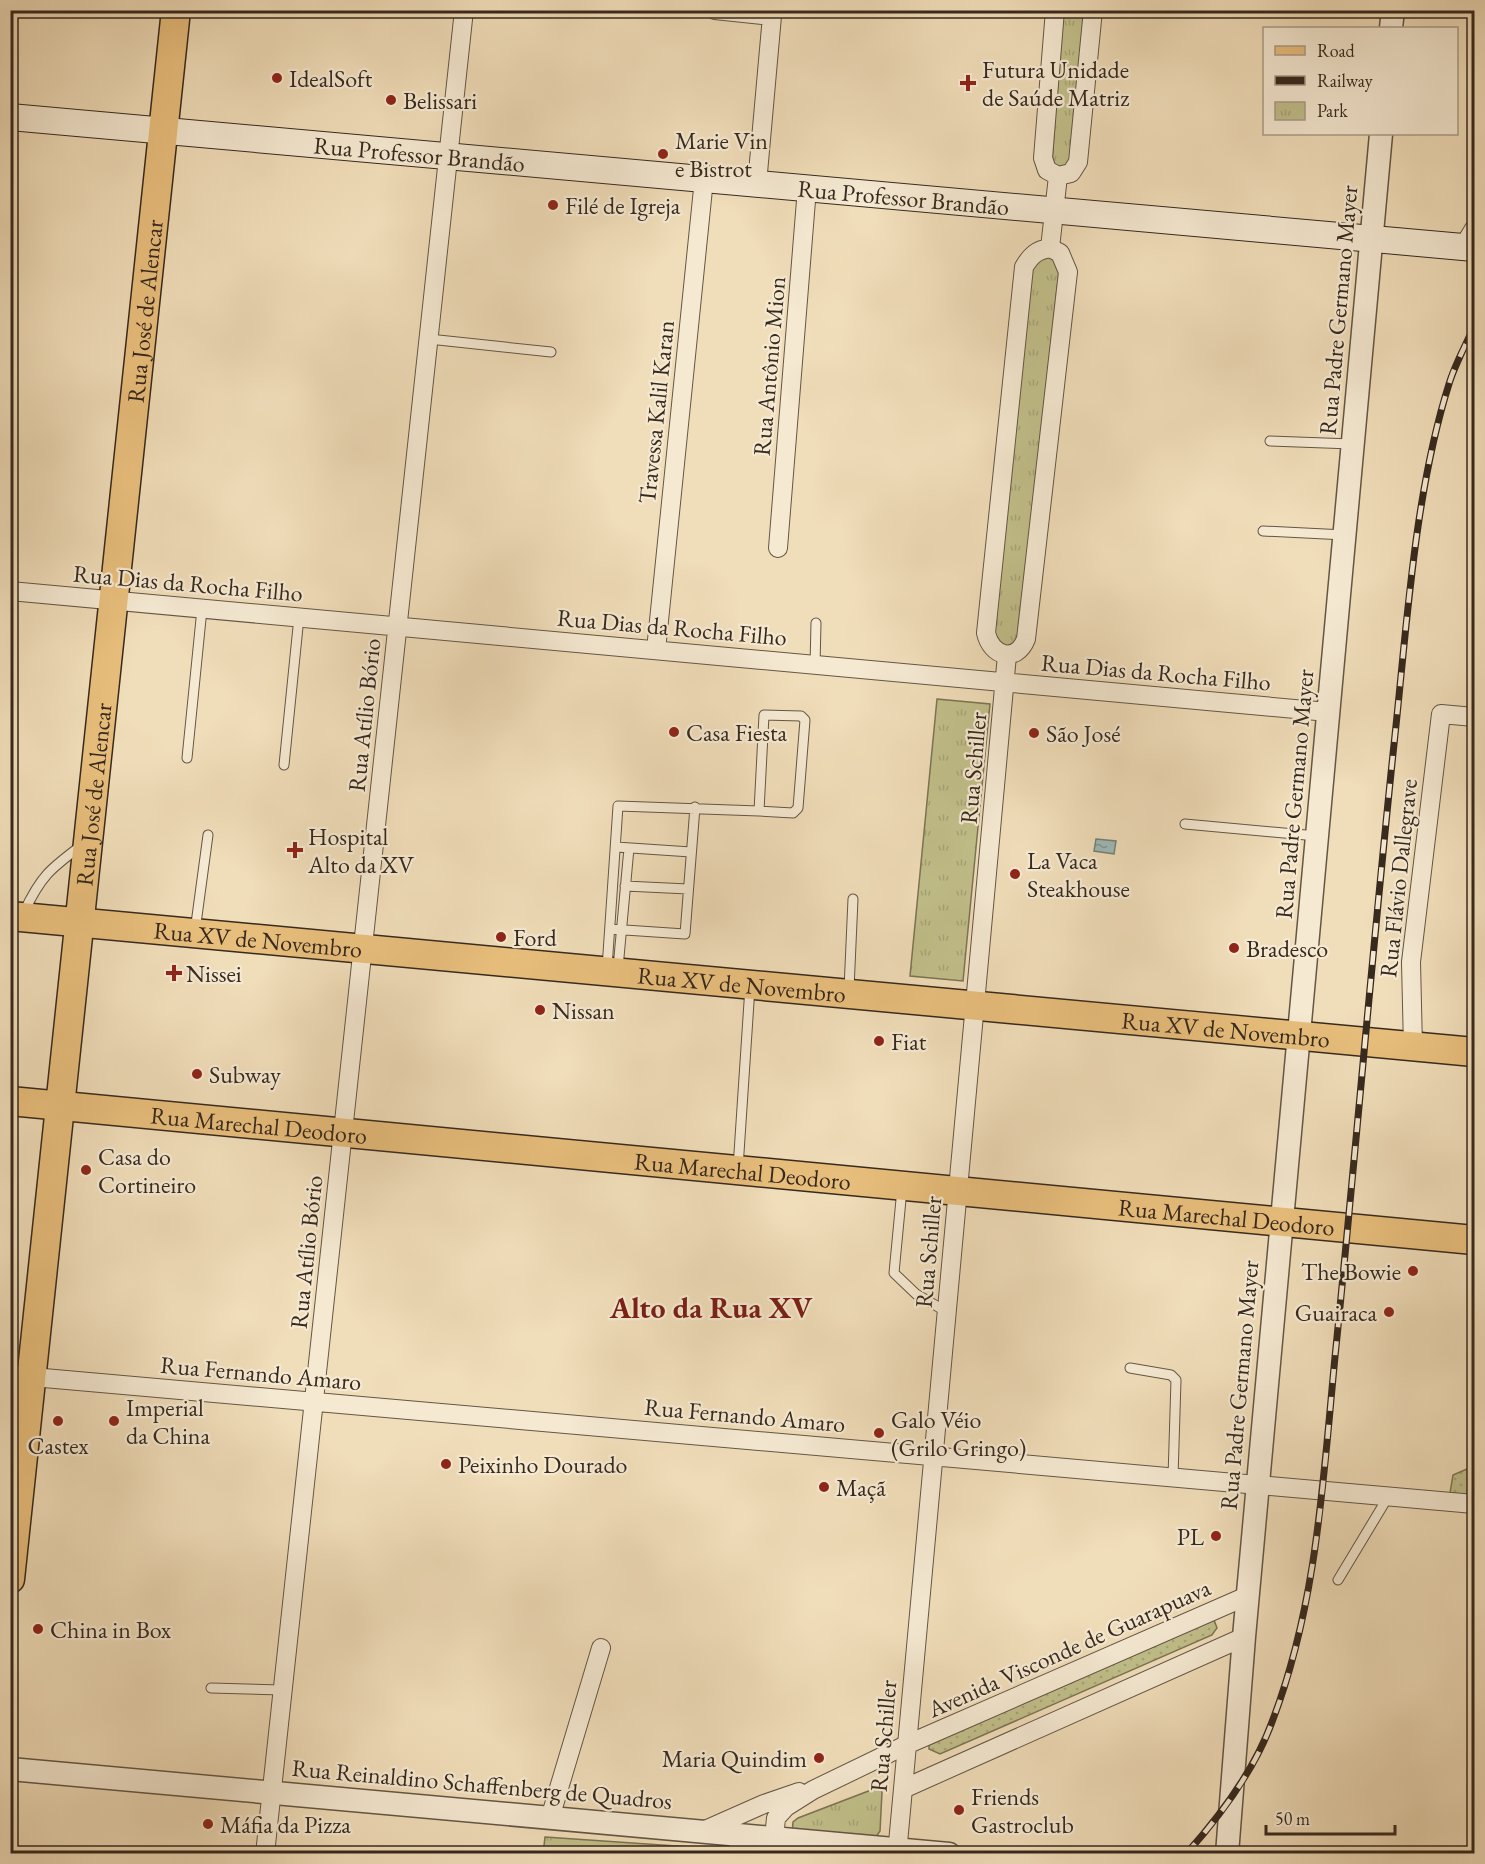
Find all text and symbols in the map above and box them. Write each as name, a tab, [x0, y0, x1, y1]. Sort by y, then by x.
legend	[1263, 27, 1458, 135]
text: Road	[1317, 39, 1356, 62]
place label: Futura Unidade de Saúde Matriz	[982, 54, 1129, 113]
place label: IdealSoft	[289, 63, 373, 94]
text: Railway	[1317, 69, 1373, 92]
marker: IdealSoft	[270, 71, 284, 85]
marker: Futura Unidade de Saúde Matriz	[959, 74, 977, 92]
place label: Belissari	[403, 85, 477, 116]
marker: Belissari	[384, 93, 398, 107]
text: Park	[1317, 99, 1348, 122]
place label: Marie Vin e Bistrot	[675, 125, 768, 184]
street label: Rua Professor Brandão	[312, 129, 526, 179]
marker: Marie Vin e Bistrot	[656, 147, 670, 161]
street label: Rua Professor Brandão	[796, 172, 1011, 222]
street label: Rua Padre Germano Mayer	[1312, 184, 1364, 436]
place label: Filé de Igreja	[565, 190, 681, 221]
marker: Filé de Igreja	[546, 198, 560, 212]
street label: Rua José de Alencar	[119, 218, 169, 404]
street label: Rua Antônio Mion	[746, 275, 792, 457]
street label: Travessa Kalil Karan	[631, 318, 681, 505]
street label: Rua Dias da Rocha Filho	[72, 558, 304, 608]
street label: Rua Dias da Rocha Filho	[556, 602, 788, 652]
street label: Rua Atílio Bório	[341, 637, 387, 793]
street label: Rua Dias da Rocha Filho	[1040, 647, 1272, 697]
street label: Rua Padre Germano Mayer	[1268, 668, 1320, 920]
street label: Rua José de Alencar	[68, 701, 118, 887]
street label: Rua Schiller	[953, 711, 993, 825]
place label: Casa Fiesta	[686, 717, 788, 748]
place label: São José	[1046, 718, 1121, 749]
marker: Casa Fiesta	[667, 725, 681, 739]
marker: São José	[1027, 726, 1041, 740]
street label: Rua Flávio Dallegrave	[1372, 777, 1424, 979]
place label: Hospital Alto da XV	[307, 821, 415, 880]
marker: Hospital Alto da XV	[286, 841, 304, 859]
place label: La Vaca Steakhouse	[1027, 845, 1130, 904]
marker: La Vaca Steakhouse	[1008, 867, 1022, 881]
street label: Rua XV de Novembro	[152, 914, 364, 964]
place label: Ford	[513, 922, 557, 953]
marker: Ford	[494, 930, 508, 944]
place label: Bradesco	[1246, 933, 1328, 964]
marker: Bradesco	[1227, 941, 1241, 955]
place label: Nissei	[186, 958, 242, 989]
street label: Rua XV de Novembro	[636, 959, 848, 1009]
marker: Nissei	[167, 966, 181, 980]
place label: Nissan	[552, 995, 615, 1026]
marker: Nissan	[533, 1003, 547, 1017]
street label: Rua XV de Novembro	[1120, 1004, 1331, 1054]
place label: Fiat	[891, 1026, 927, 1057]
marker: Fiat	[872, 1034, 886, 1048]
place label: Subway	[209, 1059, 281, 1090]
marker: Subway	[190, 1067, 204, 1081]
street label: Rua Marechal Deodoro	[149, 1099, 369, 1150]
place label: Casa do Cortineiro	[98, 1141, 196, 1200]
street label: Rua Marechal Deodoro	[633, 1145, 853, 1196]
marker: Casa do Cortineiro	[79, 1163, 93, 1177]
street label: Rua Atílio Bório	[283, 1174, 329, 1330]
street label: Rua Marechal Deodoro	[1117, 1191, 1336, 1242]
street label: Rua Schiller	[908, 1195, 948, 1309]
place label: The Bowie	[1301, 1256, 1401, 1287]
street label: Rua Padre Germano Mayer	[1213, 1259, 1265, 1511]
marker: The Bowie	[1406, 1264, 1420, 1278]
district label: Alto da Rua XV	[609, 1288, 813, 1327]
place label: Guairaca	[1295, 1297, 1377, 1328]
marker: Guairaca	[1382, 1305, 1396, 1319]
street label: Rua Fernando Amaro	[159, 1349, 363, 1397]
street label: Rua Fernando Amaro	[643, 1391, 847, 1439]
place label: Imperial da China	[126, 1392, 210, 1451]
place label: Galo Véio (Grilo Gringo)	[891, 1404, 1026, 1463]
marker: Castex	[51, 1414, 65, 1428]
marker: Imperial da China	[107, 1414, 121, 1428]
marker: Galo Véio (Grilo Gringo)	[872, 1426, 886, 1440]
place label: Castex	[27, 1430, 89, 1461]
place label: Peixinho Dourado	[458, 1449, 628, 1480]
marker: Peixinho Dourado	[439, 1457, 453, 1471]
place label: Maçã	[836, 1472, 886, 1503]
marker: Maçã	[817, 1480, 831, 1494]
place label: PL	[1177, 1521, 1204, 1552]
marker: PL	[1209, 1529, 1223, 1543]
street label: Avenida Visconde de Guarapuava	[922, 1571, 1216, 1725]
place label: China in Box	[50, 1614, 172, 1645]
marker: China in Box	[31, 1622, 45, 1636]
street label: Rua Schiller	[863, 1679, 903, 1793]
place label: Maria Quindim	[662, 1743, 807, 1774]
marker: Maria Quindim	[812, 1751, 826, 1765]
street label: Rua Reinaldino Schaffenberg de Quadros	[291, 1752, 673, 1816]
place label: Friends Gastroclub	[971, 1781, 1074, 1840]
scale bar	[1266, 1798, 1395, 1836]
marker: Friends Gastroclub	[952, 1803, 966, 1817]
text: 50 m	[1275, 1807, 1310, 1830]
place label: Máfia da Pizza	[220, 1809, 351, 1840]
marker: Máfia da Pizza	[201, 1817, 215, 1831]

